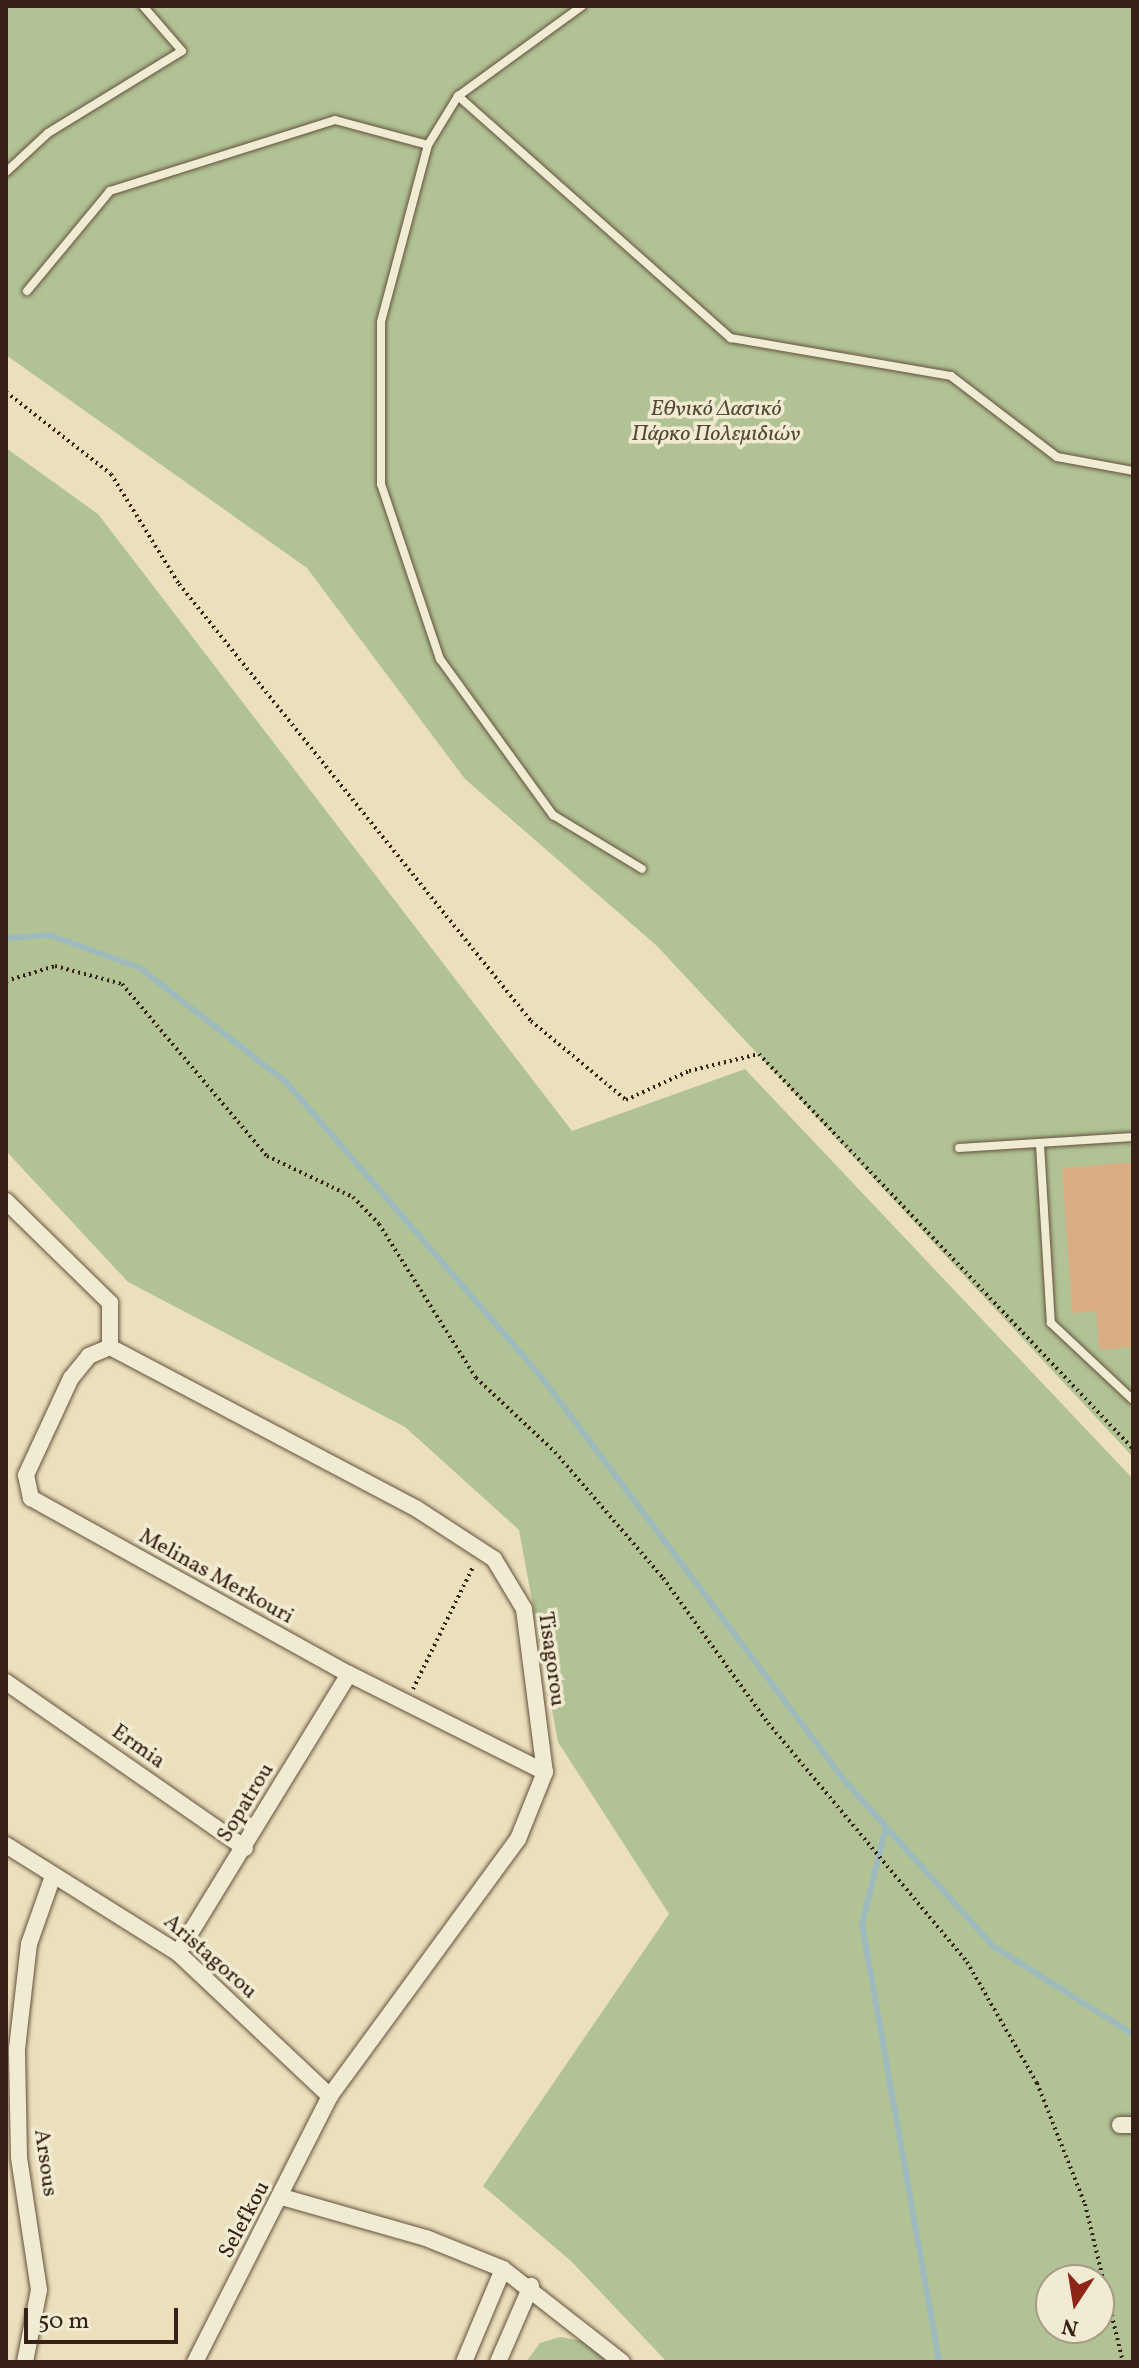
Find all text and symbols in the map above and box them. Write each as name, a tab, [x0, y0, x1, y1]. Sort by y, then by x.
park label: Εθνικό Δασικό Πάρκο Πολεμιδιών	[631, 396, 801, 448]
street label: Melinas Merkouri	[134, 1524, 298, 1630]
street label: Tisagorou	[531, 1610, 571, 1708]
street label: Ermia	[106, 1719, 170, 1775]
street label: Sopatrou	[212, 1758, 280, 1848]
street label: Aristagorou	[158, 1909, 262, 2005]
street label: Arsous	[27, 2128, 63, 2198]
street label: Selefkou	[214, 2177, 276, 2263]
north arrow	[1035, 2264, 1115, 2344]
scale bar	[28, 2292, 182, 2342]
text: 50 m	[38, 2305, 90, 2339]
text: N	[1059, 2309, 1081, 2343]

